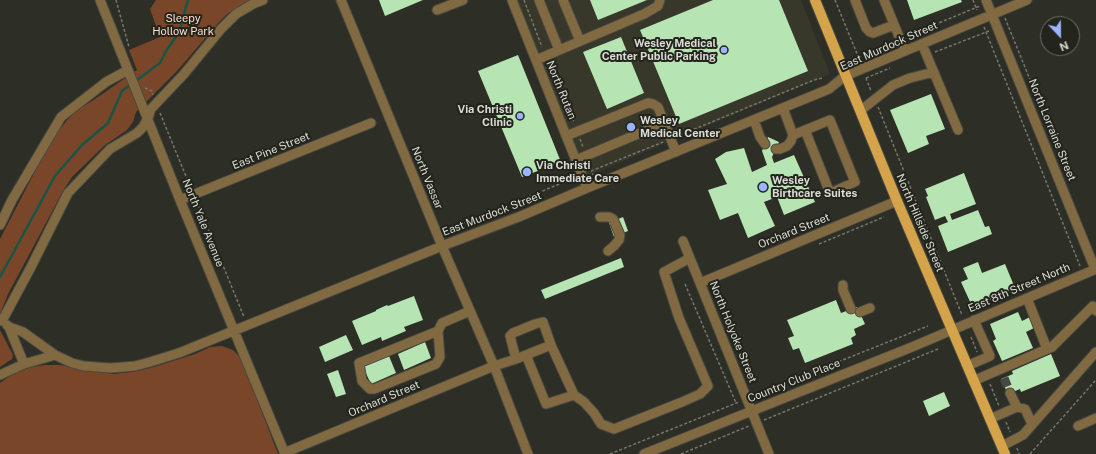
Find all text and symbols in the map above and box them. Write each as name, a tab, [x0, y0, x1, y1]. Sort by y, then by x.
park label: Sleepy Hollow Park	[152, 12, 214, 38]
north arrow	[1040, 16, 1080, 56]
street label: East Murdock Street	[838, 19, 940, 73]
place label: Wesley Medical Center Public Parking	[602, 37, 716, 63]
text: N	[1058, 39, 1070, 53]
marker: Wesley Medical Center Public Parking	[719, 45, 729, 55]
street label: North Rutan	[543, 59, 579, 121]
street label: North Lorraine Street	[1025, 77, 1079, 183]
place label: Via Christi Clinic	[457, 103, 512, 129]
marker: Via Christi Clinic	[515, 111, 525, 121]
place label: Wesley Medical Center	[640, 114, 720, 140]
marker: Wesley Medical Center	[625, 121, 637, 133]
street label: East Pine Street	[230, 129, 312, 173]
street label: North Vassar	[408, 145, 446, 211]
place label: Via Christi Immediate Care	[536, 159, 619, 185]
marker: Via Christi Immediate Care	[521, 166, 533, 178]
street label: North Hillside Street	[893, 172, 947, 274]
place label: Wesley Birthcare Suites	[772, 174, 857, 200]
street label: North Yale Avenue	[179, 177, 227, 269]
marker: Wesley Birthcare Suites	[757, 181, 769, 193]
street label: East Murdock Street	[441, 189, 543, 239]
street label: Orchard Street	[756, 211, 832, 251]
street label: East 8th Street North	[966, 261, 1072, 315]
street label: North Holyoke Street	[707, 279, 759, 385]
street label: Country Club Place	[746, 356, 842, 406]
street label: Orchard Street	[346, 378, 422, 420]

